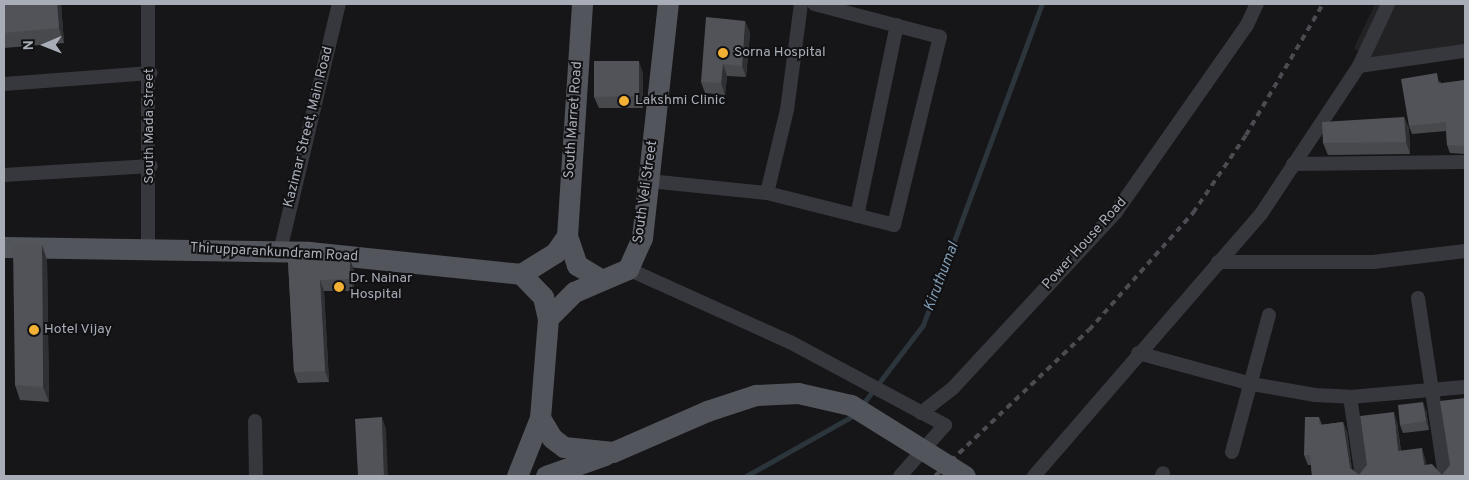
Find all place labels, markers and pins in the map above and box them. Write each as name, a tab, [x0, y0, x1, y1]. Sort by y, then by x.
place label: Sorna Hospital	[734, 45, 826, 61]
marker: Sorna Hospital	[716, 46, 730, 60]
place label: Lakshmi Clinic	[635, 93, 725, 109]
marker: Lakshmi Clinic	[617, 94, 631, 108]
place label: Dr. Nainar Hospital	[350, 271, 412, 304]
marker: Dr. Nainar Hospital	[332, 280, 346, 294]
place label: Hotel Vijay	[44, 322, 113, 338]
marker: Hotel Vijay	[28, 324, 40, 336]

